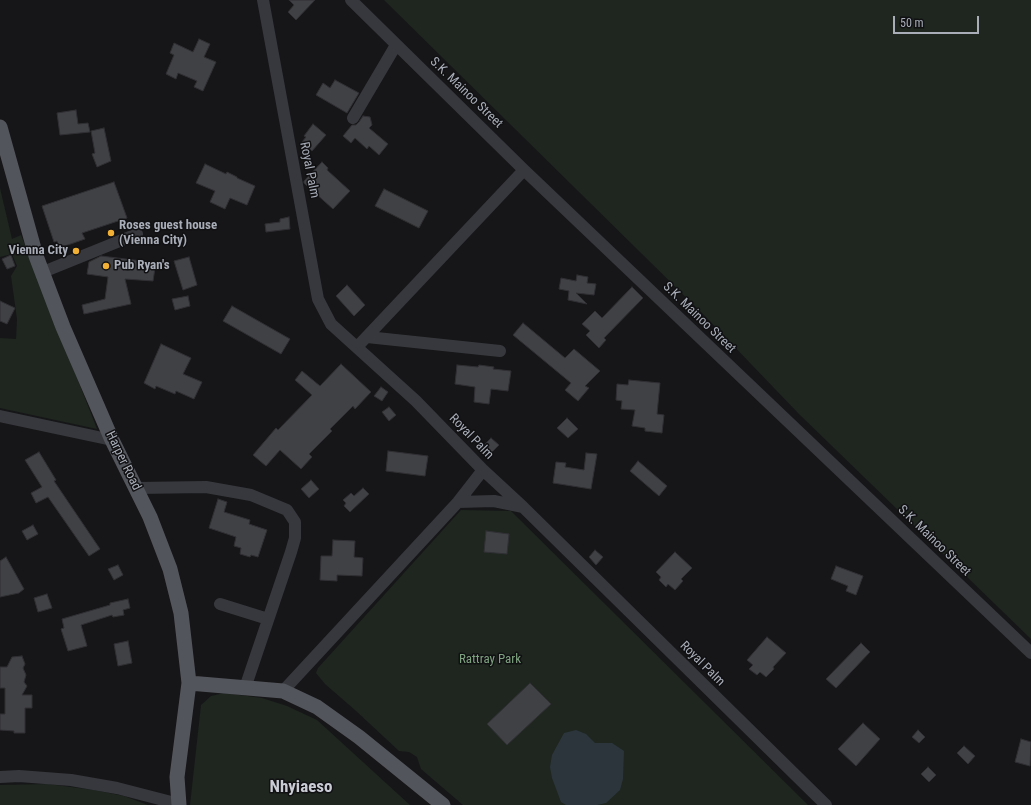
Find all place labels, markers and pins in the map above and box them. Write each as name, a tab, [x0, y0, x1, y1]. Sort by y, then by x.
place label: Roses guest house (Vienna City)	[119, 218, 217, 249]
marker: Roses guest house (Vienna City)	[106, 228, 116, 238]
place label: Vienna City	[9, 243, 68, 259]
marker: Vienna City	[71, 246, 81, 256]
place label: Pub Ryan's	[114, 258, 170, 274]
marker: Pub Ryan's	[101, 261, 111, 271]

